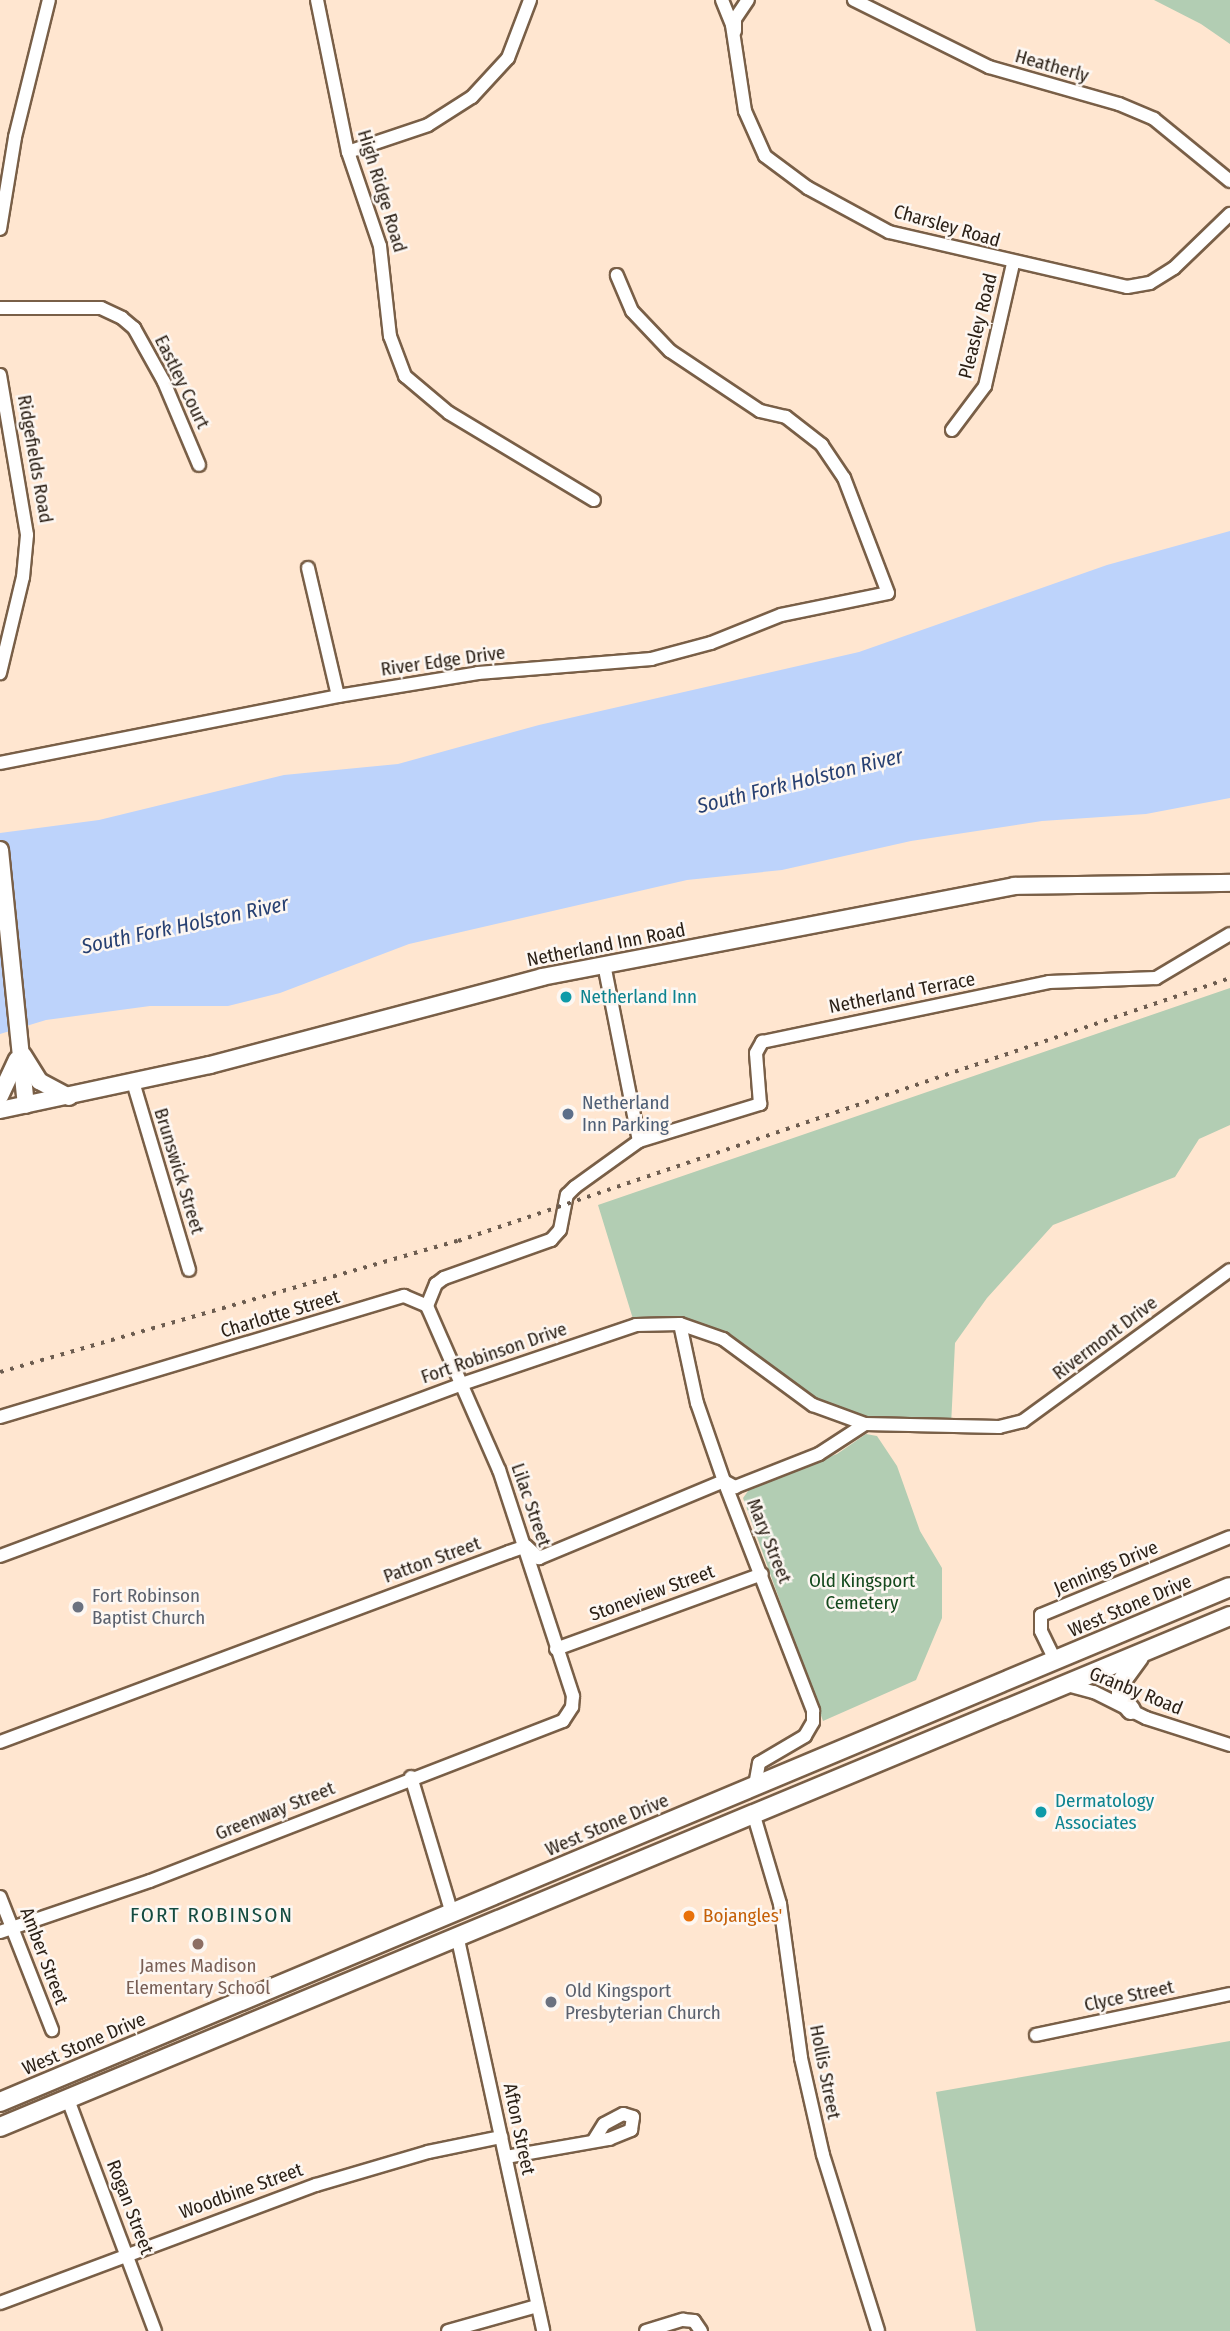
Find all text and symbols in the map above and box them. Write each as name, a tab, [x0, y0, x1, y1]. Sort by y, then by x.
street label: Heatherly	[1013, 45, 1091, 87]
street label: High Ridge Road	[353, 127, 411, 255]
street label: Charsley Road	[891, 200, 1003, 252]
street label: Pleasley Road	[954, 271, 1002, 381]
street label: Eastley Court	[150, 332, 214, 432]
street label: Ridgefields Road	[13, 393, 57, 525]
street label: River Edge Drive	[379, 641, 507, 681]
water label: South Fork Holston River	[695, 743, 905, 819]
water label: South Fork Holston River	[79, 891, 291, 959]
street label: Netherland Inn Road	[525, 918, 687, 972]
street label: Netherland Terrace	[827, 968, 977, 1018]
place label: Netherland Inn	[580, 986, 697, 1008]
marker: Netherland Inn	[558, 989, 574, 1005]
place label: Netherland Inn Parking	[582, 1092, 670, 1136]
street label: Brunswick Street	[149, 1105, 209, 1237]
marker: Netherland Inn Parking	[560, 1106, 576, 1122]
street label: Charlotte Street	[218, 1285, 342, 1343]
street label: Rivermont Drive	[1048, 1291, 1162, 1385]
street label: Fort Robinson Drive	[418, 1317, 570, 1389]
street label: Lilac Street	[506, 1460, 556, 1550]
street label: Mary Street	[742, 1495, 796, 1587]
street label: Patton Street	[380, 1532, 484, 1588]
street label: Jennings Drive	[1050, 1536, 1162, 1600]
street label: Stoneview Street	[587, 1560, 717, 1626]
park label: Old Kingsport Cemetery	[809, 1570, 915, 1614]
street label: West Stone Drive	[1065, 1570, 1195, 1642]
place label: Fort Robinson Baptist Church	[92, 1585, 205, 1629]
marker: Fort Robinson Baptist Church	[70, 1599, 86, 1615]
street label: Granby Road	[1086, 1662, 1186, 1720]
street label: Greenway Street	[212, 1777, 338, 1845]
street label: West Stone Drive	[542, 1789, 672, 1861]
place label: Dermatology Associates	[1055, 1790, 1154, 1834]
marker: Dermatology Associates	[1033, 1804, 1049, 1820]
district label: FORT ROBINSON	[132, 1902, 292, 1928]
street label: Amber Street	[15, 1904, 73, 2008]
place label: Bojangles'	[703, 1905, 782, 1927]
marker: Bojangles'	[681, 1908, 697, 1924]
marker: James Madison Elementary School	[190, 1936, 206, 1952]
place label: James Madison Elementary School	[126, 1955, 270, 1999]
street label: Clyce Street	[1082, 1975, 1176, 2017]
place label: Old Kingsport Presbyterian Church	[565, 1980, 721, 2024]
marker: Old Kingsport Presbyterian Church	[543, 1994, 559, 2010]
street label: West Stone Drive	[19, 2008, 149, 2080]
street label: Hollis Street	[805, 2023, 845, 2121]
street label: Afton Street	[498, 2081, 540, 2177]
street label: Rogan Street	[102, 2157, 158, 2257]
street label: Woodbine Street	[176, 2158, 306, 2224]

